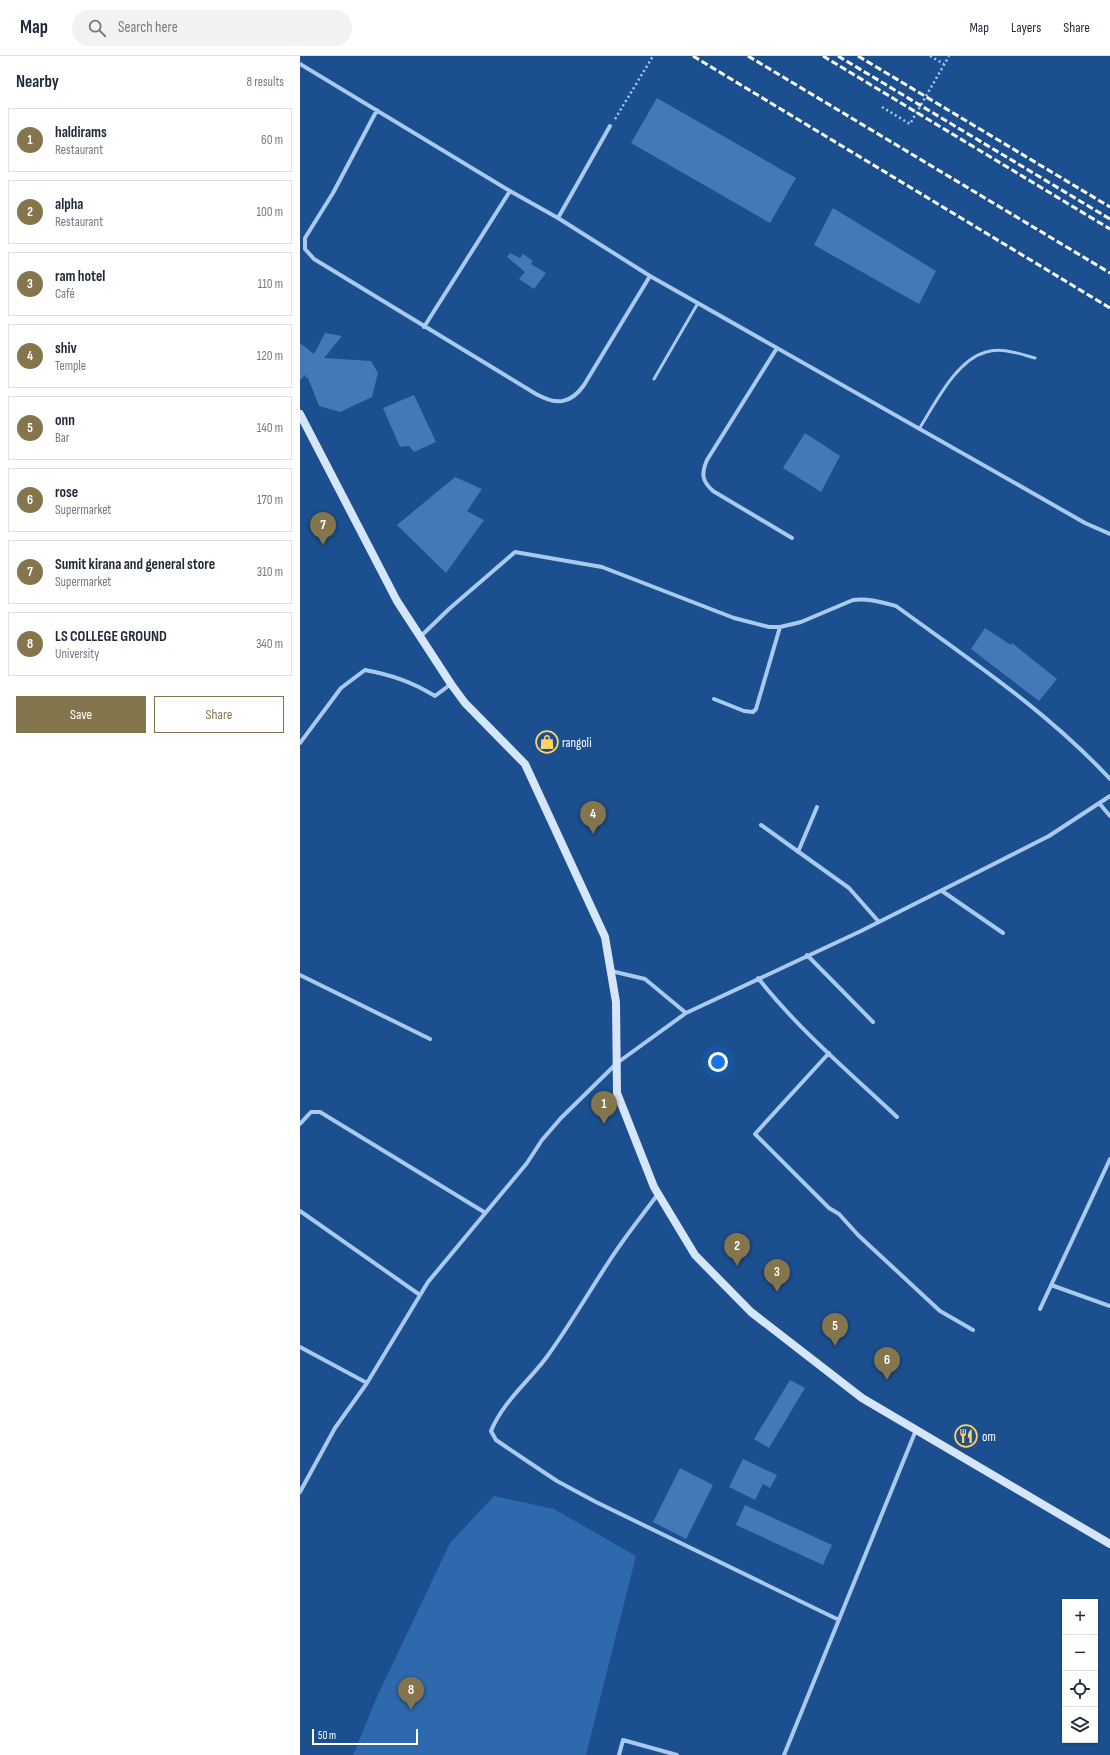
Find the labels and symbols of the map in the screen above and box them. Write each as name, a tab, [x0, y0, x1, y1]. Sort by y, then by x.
pin: 7	[310, 512, 336, 545]
shop icon: rangoli	[534, 729, 560, 755]
place label: rangoli	[562, 735, 592, 751]
pin: 4	[580, 801, 606, 834]
your location	[708, 1052, 728, 1072]
pin: 1	[591, 1091, 617, 1124]
pin: 2	[724, 1233, 750, 1266]
pin: 3	[764, 1259, 790, 1292]
pin: 5	[822, 1313, 848, 1346]
pin: 6	[874, 1347, 900, 1380]
restaurant icon: om	[953, 1423, 979, 1449]
place label: om	[982, 1429, 996, 1445]
pin: 8	[398, 1677, 424, 1710]
scale bar	[312, 1727, 418, 1746]

